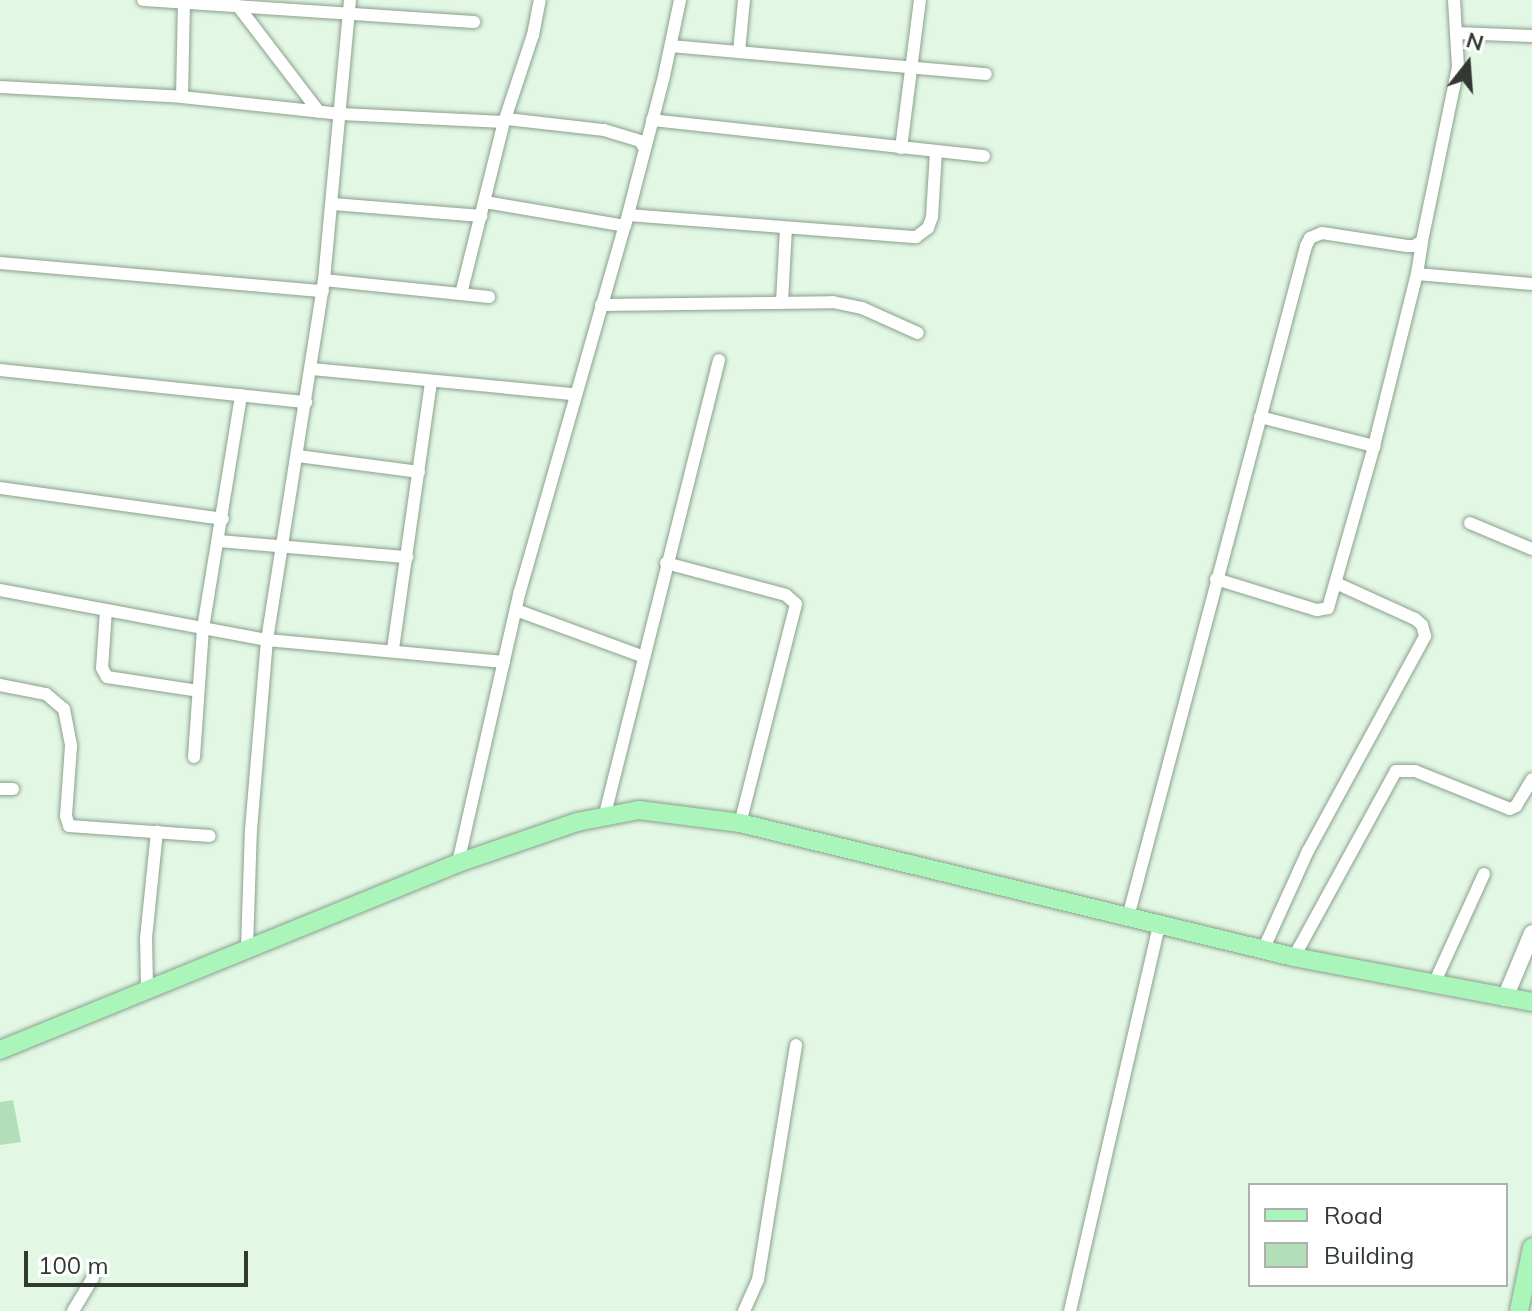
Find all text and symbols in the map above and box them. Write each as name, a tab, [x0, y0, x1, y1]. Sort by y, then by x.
north arrow	[1428, 24, 1508, 104]
text: N	[1463, 25, 1487, 57]
legend	[1248, 1183, 1508, 1287]
text: Road	[1324, 1200, 1383, 1230]
scale bar	[28, 1235, 252, 1285]
text: Building	[1324, 1240, 1414, 1270]
text: 100 m	[38, 1250, 109, 1280]

